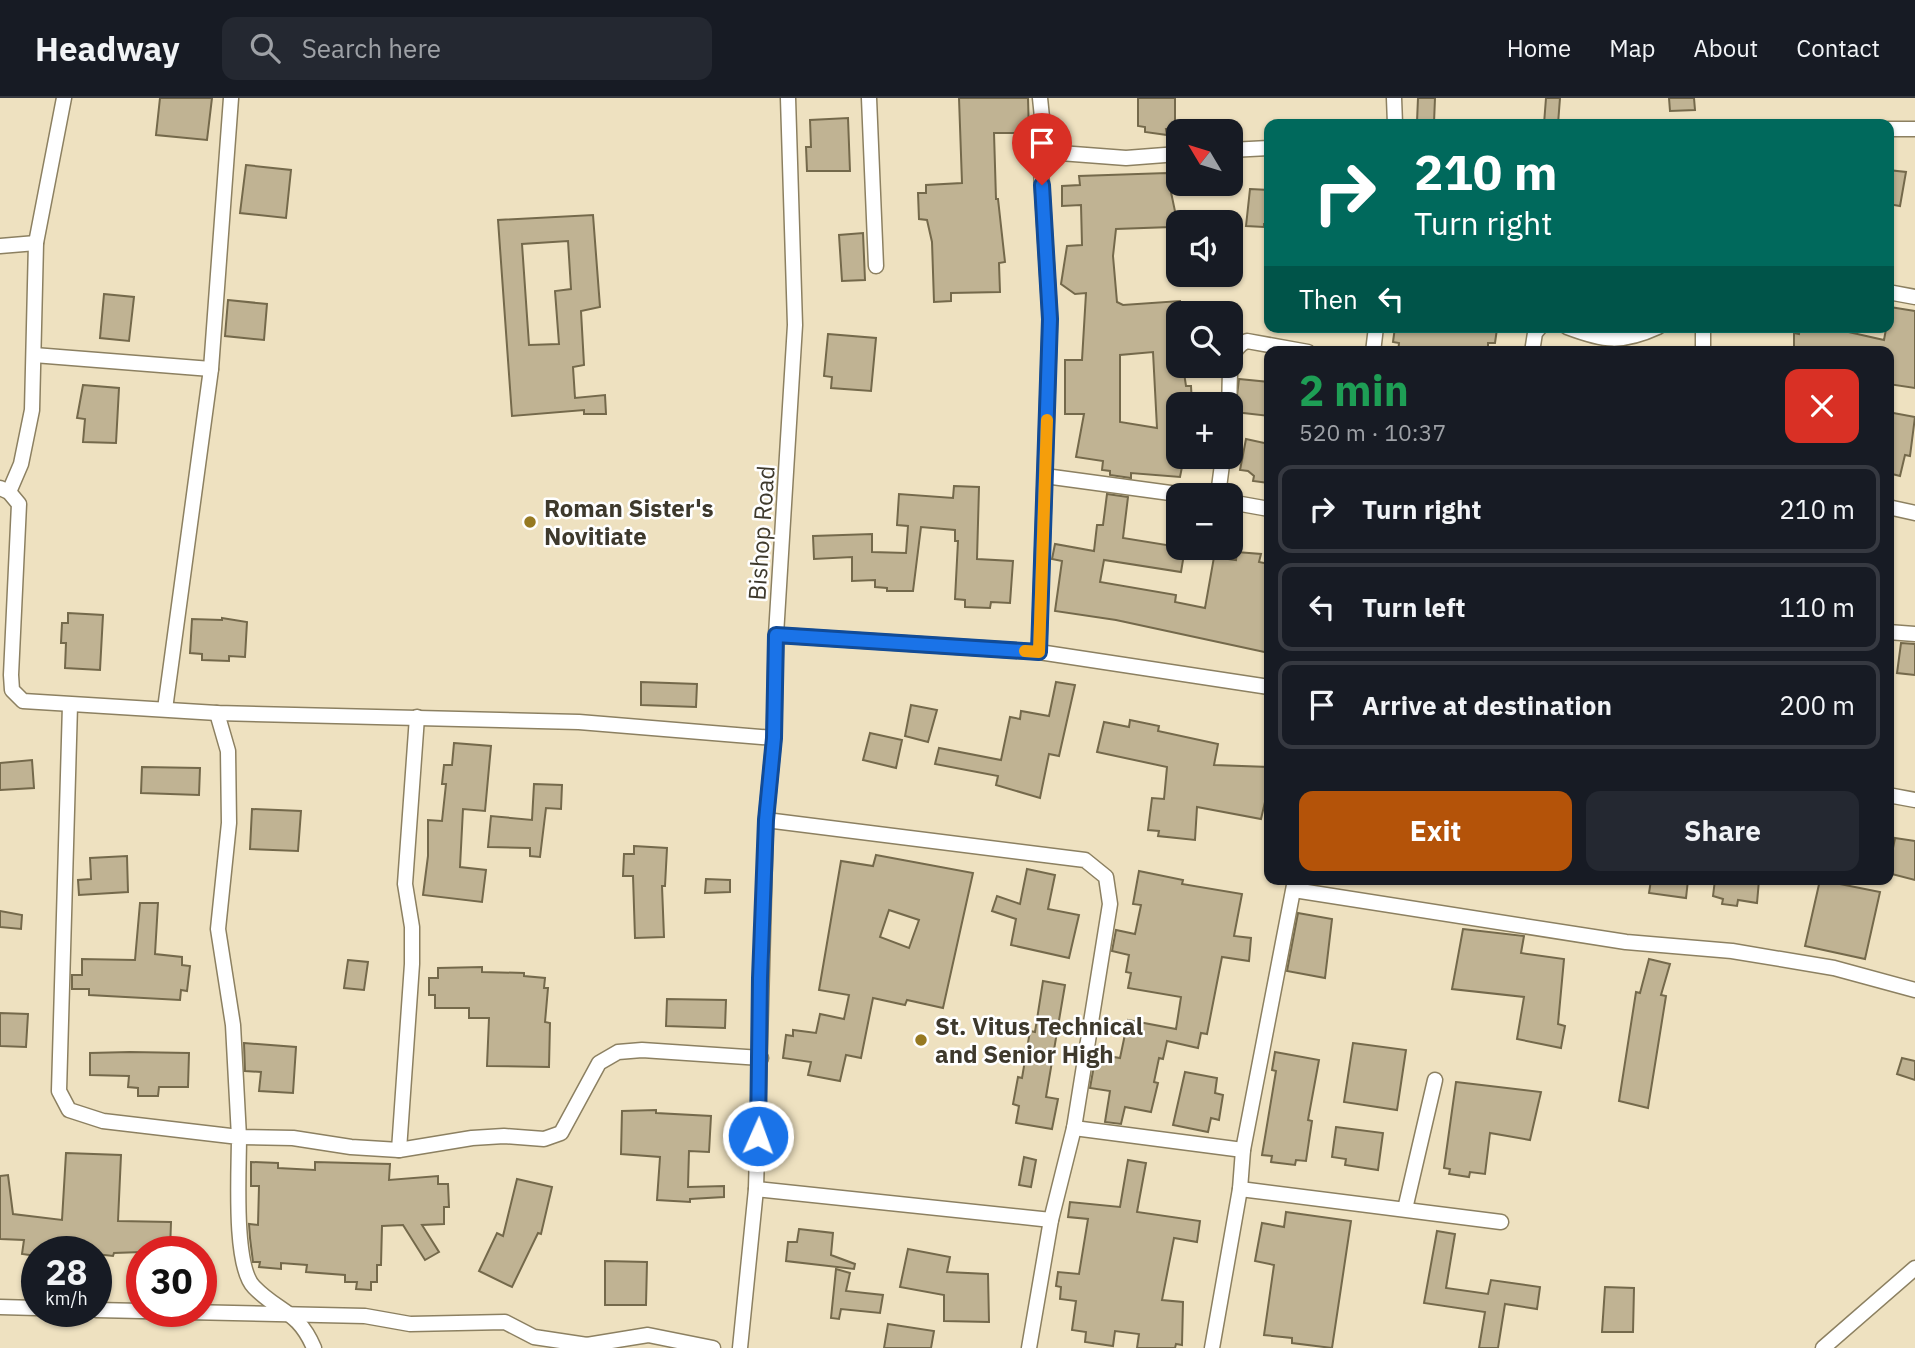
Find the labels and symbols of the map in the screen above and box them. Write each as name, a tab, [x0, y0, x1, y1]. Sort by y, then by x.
pin	[1012, 113, 1072, 185]
north arrow	[1166, 119, 1242, 196]
street label: Bishop Road	[740, 464, 782, 602]
place label: Roman Sister's Novitiate	[544, 492, 714, 552]
marker: Roman Sister's Novitiate	[522, 514, 538, 530]
place label: St. Vitus Technical and Senior High	[935, 1010, 1143, 1070]
marker: St. Vitus Technical and Senior High	[913, 1032, 929, 1048]
position arrow	[721, 1099, 795, 1173]
speed limit sign: 30	[126, 1236, 217, 1327]

